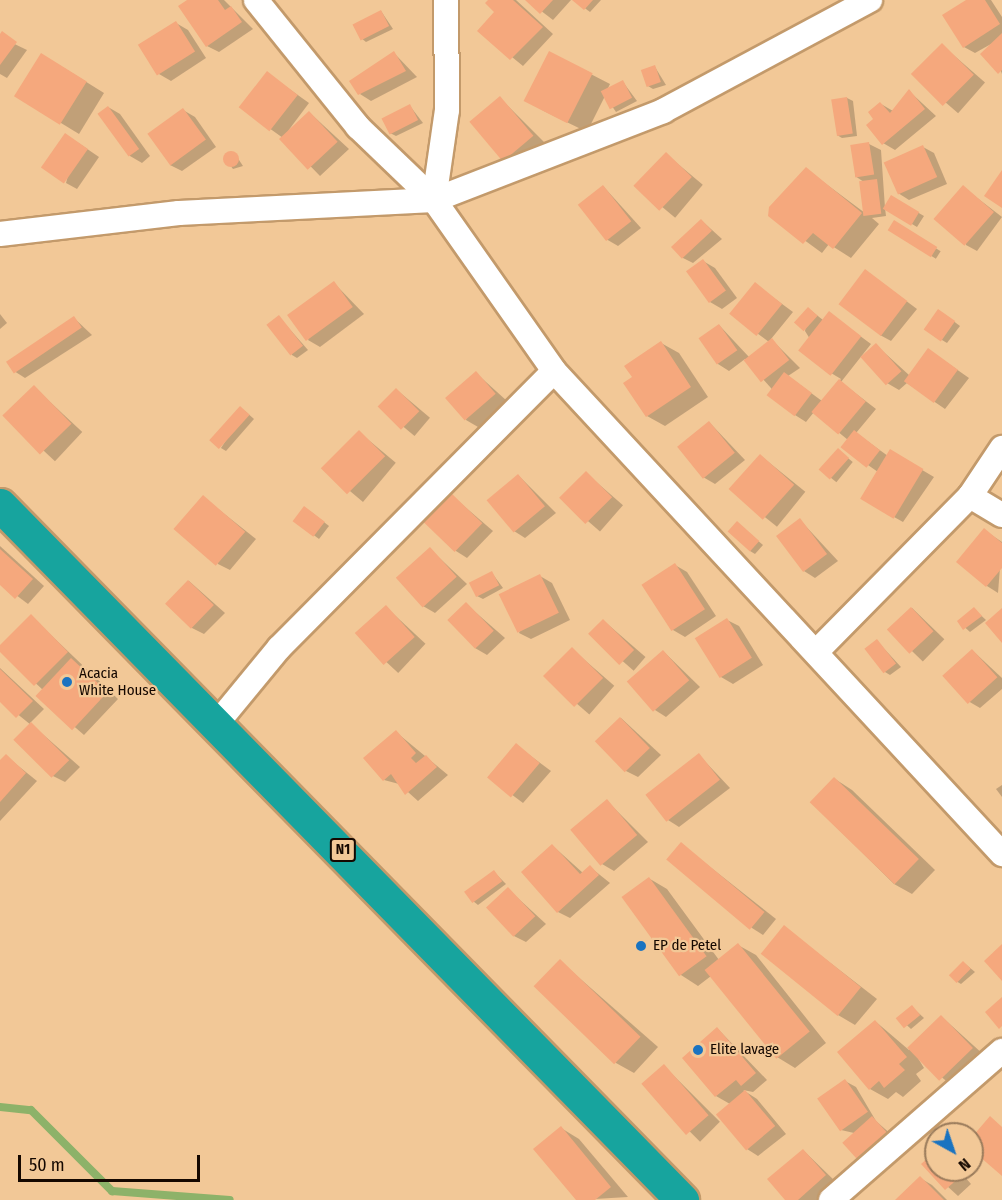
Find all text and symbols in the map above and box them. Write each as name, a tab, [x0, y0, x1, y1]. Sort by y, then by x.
place label: Acacia White House	[79, 664, 156, 699]
marker: Acacia White House	[60, 675, 74, 689]
road number: N1	[330, 839, 356, 861]
place label: EP de Petel	[653, 937, 721, 955]
marker: EP de Petel	[634, 939, 648, 953]
place label: Elite lavage	[710, 1041, 779, 1059]
marker: Elite lavage	[691, 1043, 705, 1057]
north arrow	[924, 1122, 984, 1182]
scale bar	[21, 1143, 202, 1181]
text: 50 m	[29, 1154, 65, 1176]
text: N	[955, 1154, 974, 1175]

